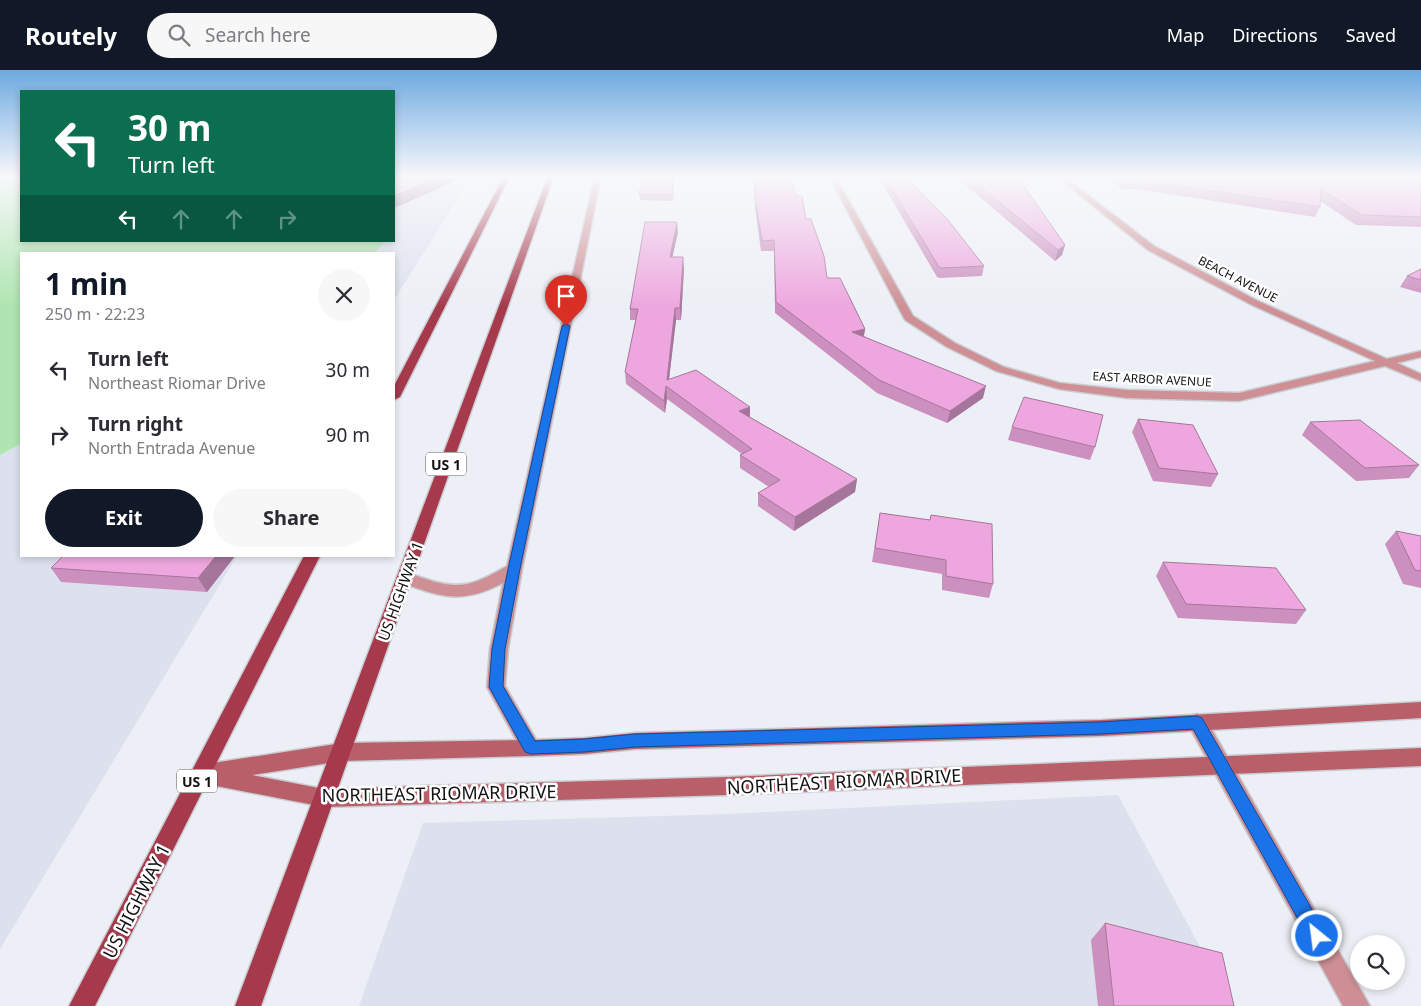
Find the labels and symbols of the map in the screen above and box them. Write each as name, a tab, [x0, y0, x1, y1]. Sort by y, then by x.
street label: BEACH AVENUE	[1195, 252, 1281, 306]
pin	[545, 275, 587, 326]
street label: EAST ARBOR AVENUE	[1092, 367, 1212, 391]
road number: US 1	[426, 452, 466, 476]
street label: US HIGHWAY 1	[373, 539, 427, 643]
street label: NORTHEAST RIOMAR DRIVE	[726, 763, 962, 799]
road number: US 1	[177, 769, 217, 792]
street label: NORTHEAST RIOMAR DRIVE	[321, 779, 557, 807]
street label: US HIGHWAY 1	[97, 840, 175, 962]
position arrow	[1290, 909, 1342, 961]

